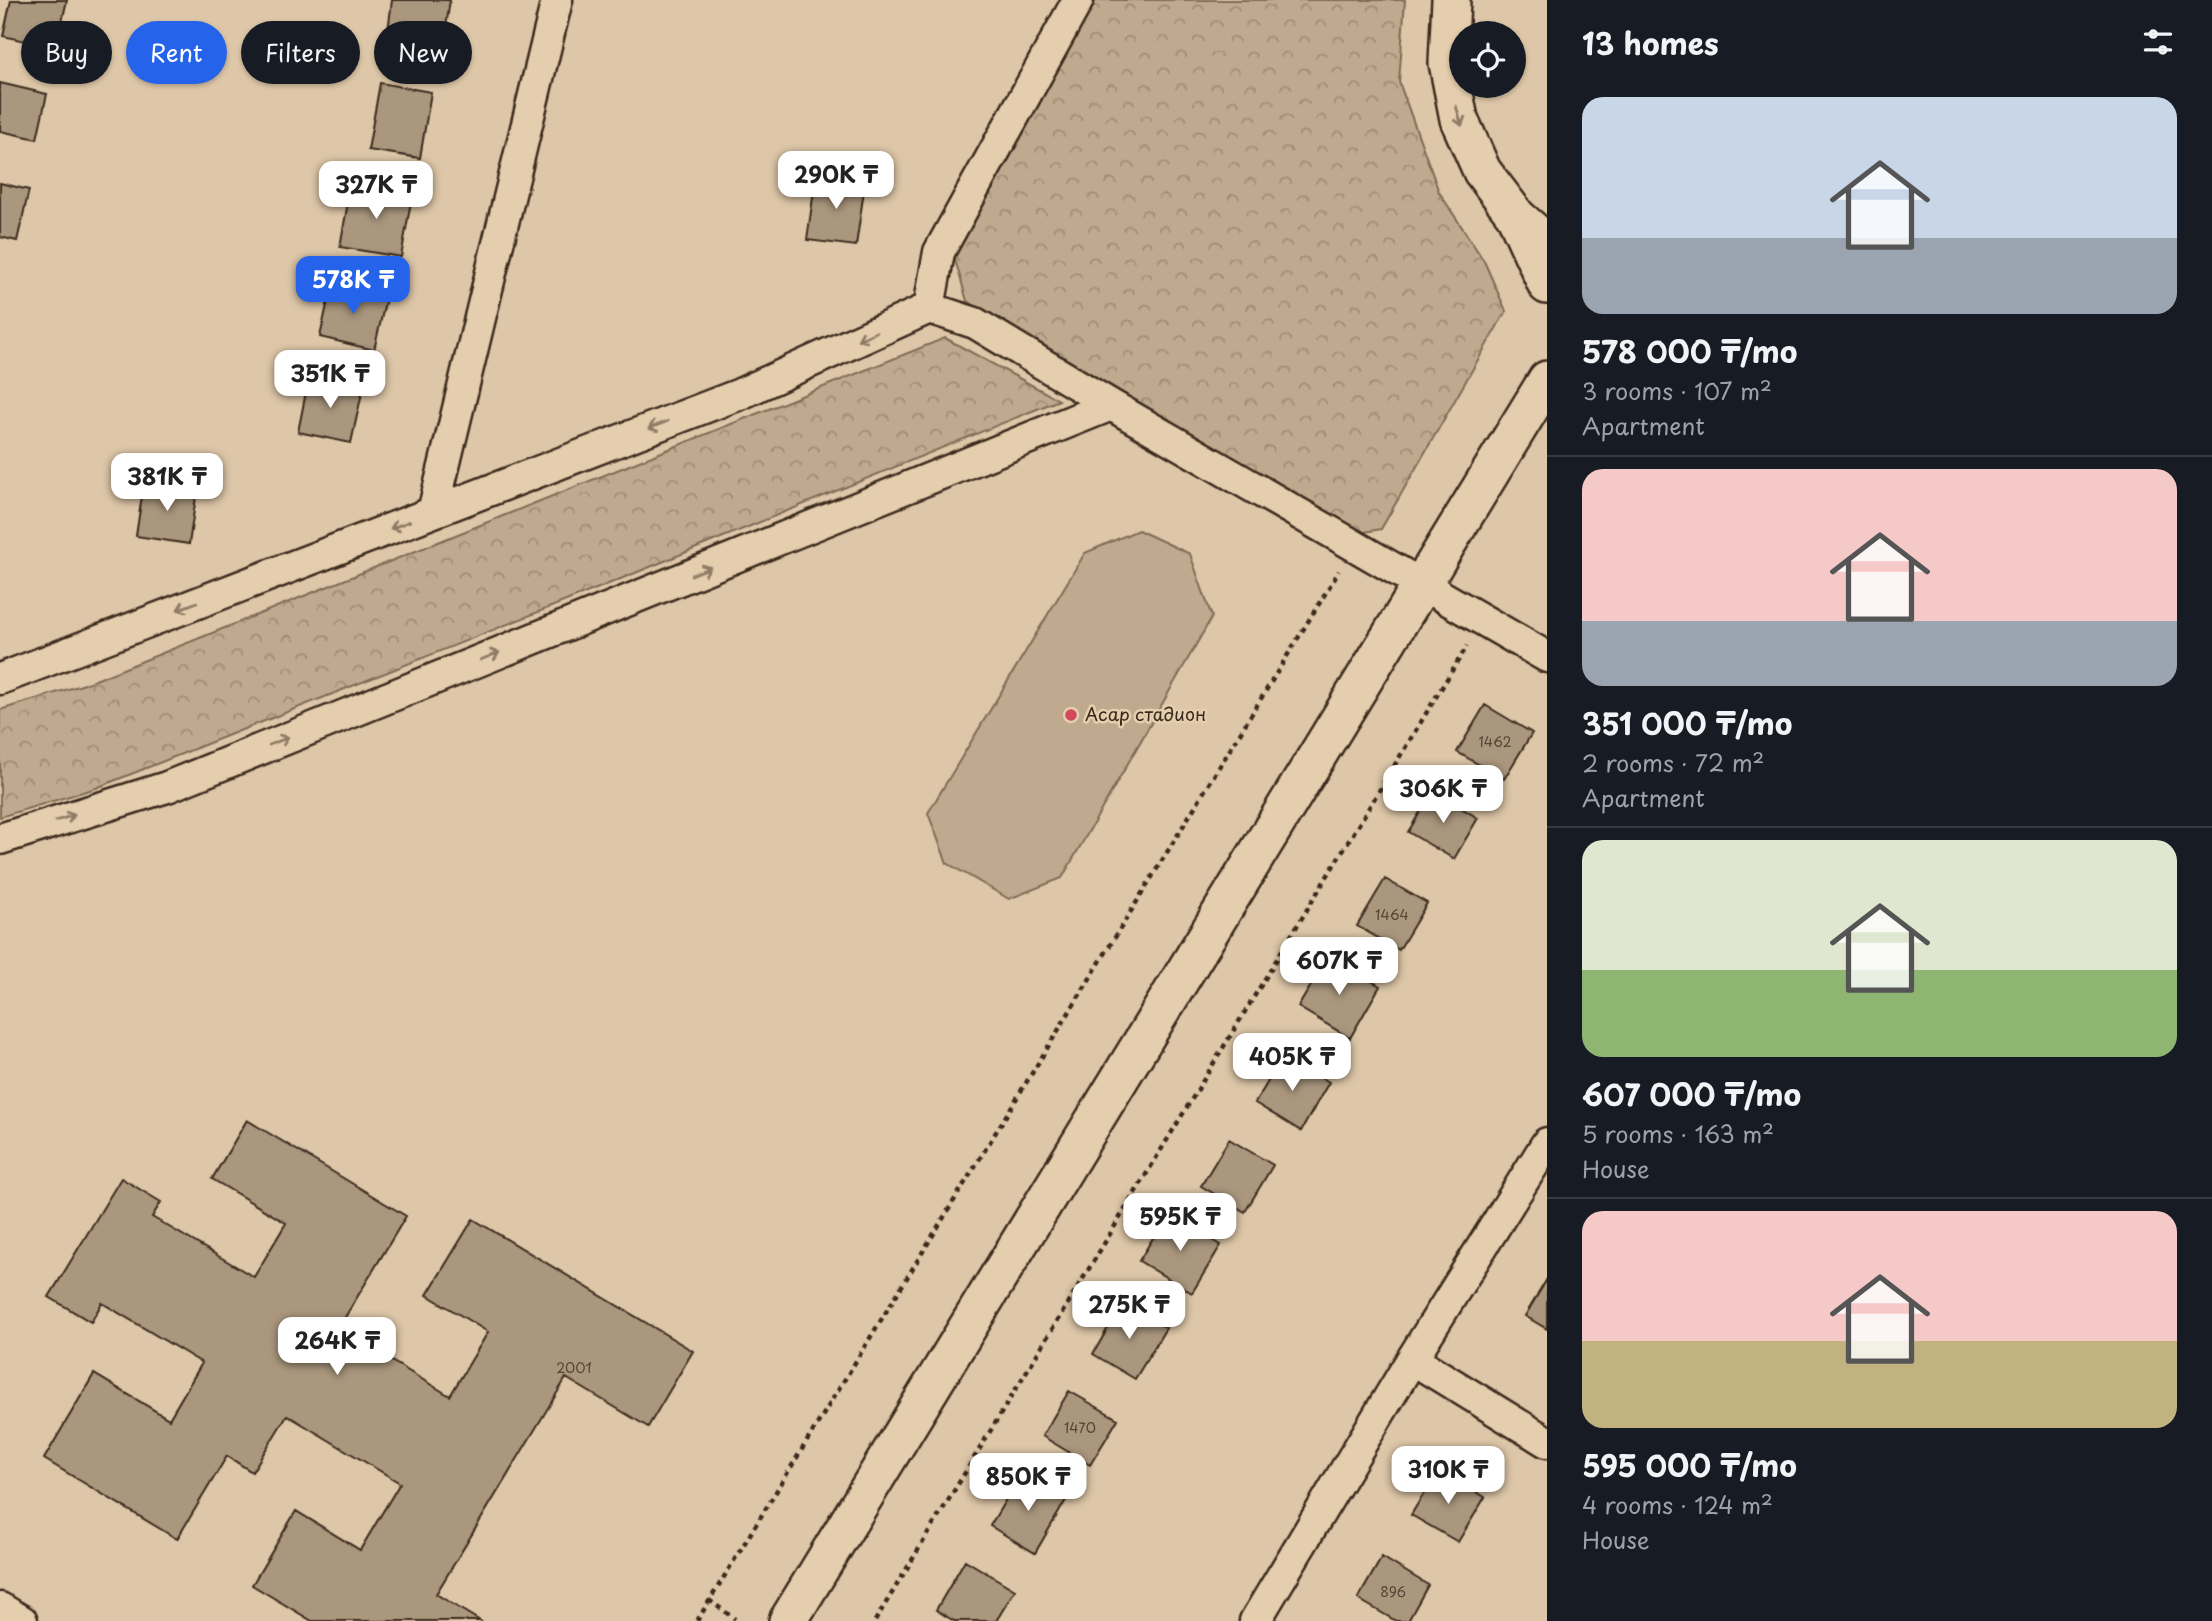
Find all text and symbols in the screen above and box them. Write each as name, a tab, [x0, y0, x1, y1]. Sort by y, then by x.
text: 13 homes	[1582, 20, 1719, 65]
chip: Buy	[21, 21, 112, 84]
chip: Rent	[126, 21, 227, 84]
chip: Filters	[241, 21, 360, 84]
chip: New	[374, 21, 472, 84]
map controls	[1449, 21, 1526, 98]
button: locate	[1449, 21, 1526, 98]
icon: filters	[2139, 23, 2177, 61]
one-way arrow	[1454, 104, 1467, 126]
icon: home	[1817, 142, 1943, 268]
pin: 290K ₸	[779, 152, 893, 211]
text: 290K ₸	[794, 156, 878, 191]
pin: 327K ₸	[319, 162, 433, 221]
text: 327K ₸	[335, 166, 417, 201]
pin: 578K ₸	[296, 256, 410, 316]
text: 578K ₸	[312, 261, 394, 296]
text: 578 000 ₸/mo	[1582, 328, 1797, 373]
one-way arrow	[857, 330, 878, 343]
pin: 351K ₸	[273, 350, 387, 410]
text: 351K ₸	[290, 355, 370, 390]
text: 3 rooms · 107 m²	[1582, 373, 1772, 408]
text: Apartment	[1582, 408, 1705, 443]
one-way arrow	[647, 420, 669, 433]
pin: 381K ₸	[110, 454, 224, 513]
text: 381K ₸	[127, 458, 207, 493]
icon: home	[1817, 514, 1943, 640]
one-way arrow	[389, 519, 411, 532]
one-way arrow	[689, 563, 711, 576]
one-way arrow	[177, 601, 199, 614]
one-way arrow	[478, 649, 500, 662]
place label: Асар стадион	[1085, 700, 1206, 727]
text: 351 000 ₸/mo	[1582, 700, 1792, 745]
marker: Асар стадион	[1063, 707, 1079, 723]
house number: 1462	[1479, 731, 1511, 752]
one-way arrow	[268, 734, 289, 747]
text: 2 rooms · 72 m²	[1582, 745, 1764, 780]
pin: 306K ₸	[1386, 766, 1500, 825]
text: 306K ₸	[1399, 770, 1487, 805]
text: Apartment	[1582, 780, 1705, 815]
one-way arrow	[54, 811, 76, 824]
icon: home	[1817, 885, 1943, 1011]
house number: 1464	[1375, 904, 1409, 925]
pin: 607K ₸	[1282, 937, 1396, 997]
text: 607K ₸	[1296, 942, 1382, 977]
pin: 405K ₸	[1235, 1034, 1349, 1093]
text: 405K ₸	[1249, 1038, 1335, 1073]
text: 607 000 ₸/mo	[1582, 1071, 1801, 1116]
text: 5 rooms · 163 m²	[1582, 1116, 1774, 1151]
text: House	[1582, 1151, 1649, 1186]
pin: 595K ₸	[1123, 1194, 1237, 1253]
text: 595K ₸	[1139, 1198, 1221, 1233]
icon: home	[1817, 1256, 1943, 1382]
pin: 275K ₸	[1072, 1282, 1186, 1341]
text: 275K ₸	[1088, 1286, 1170, 1321]
pin: 264K ₸	[280, 1318, 394, 1377]
text: 264K ₸	[294, 1322, 380, 1357]
house number: 2001	[556, 1357, 592, 1378]
house number: 1470	[1064, 1417, 1096, 1438]
text: 595 000 ₸/mo	[1582, 1442, 1797, 1487]
pin: 310K ₸	[1391, 1446, 1505, 1506]
text: 310K ₸	[1408, 1451, 1488, 1486]
pin: 850K ₸	[971, 1454, 1085, 1513]
text: 850K ₸	[986, 1458, 1071, 1493]
text: 4 rooms · 124 m²	[1582, 1487, 1773, 1522]
text: House	[1582, 1522, 1649, 1557]
house number: 896	[1380, 1581, 1406, 1602]

